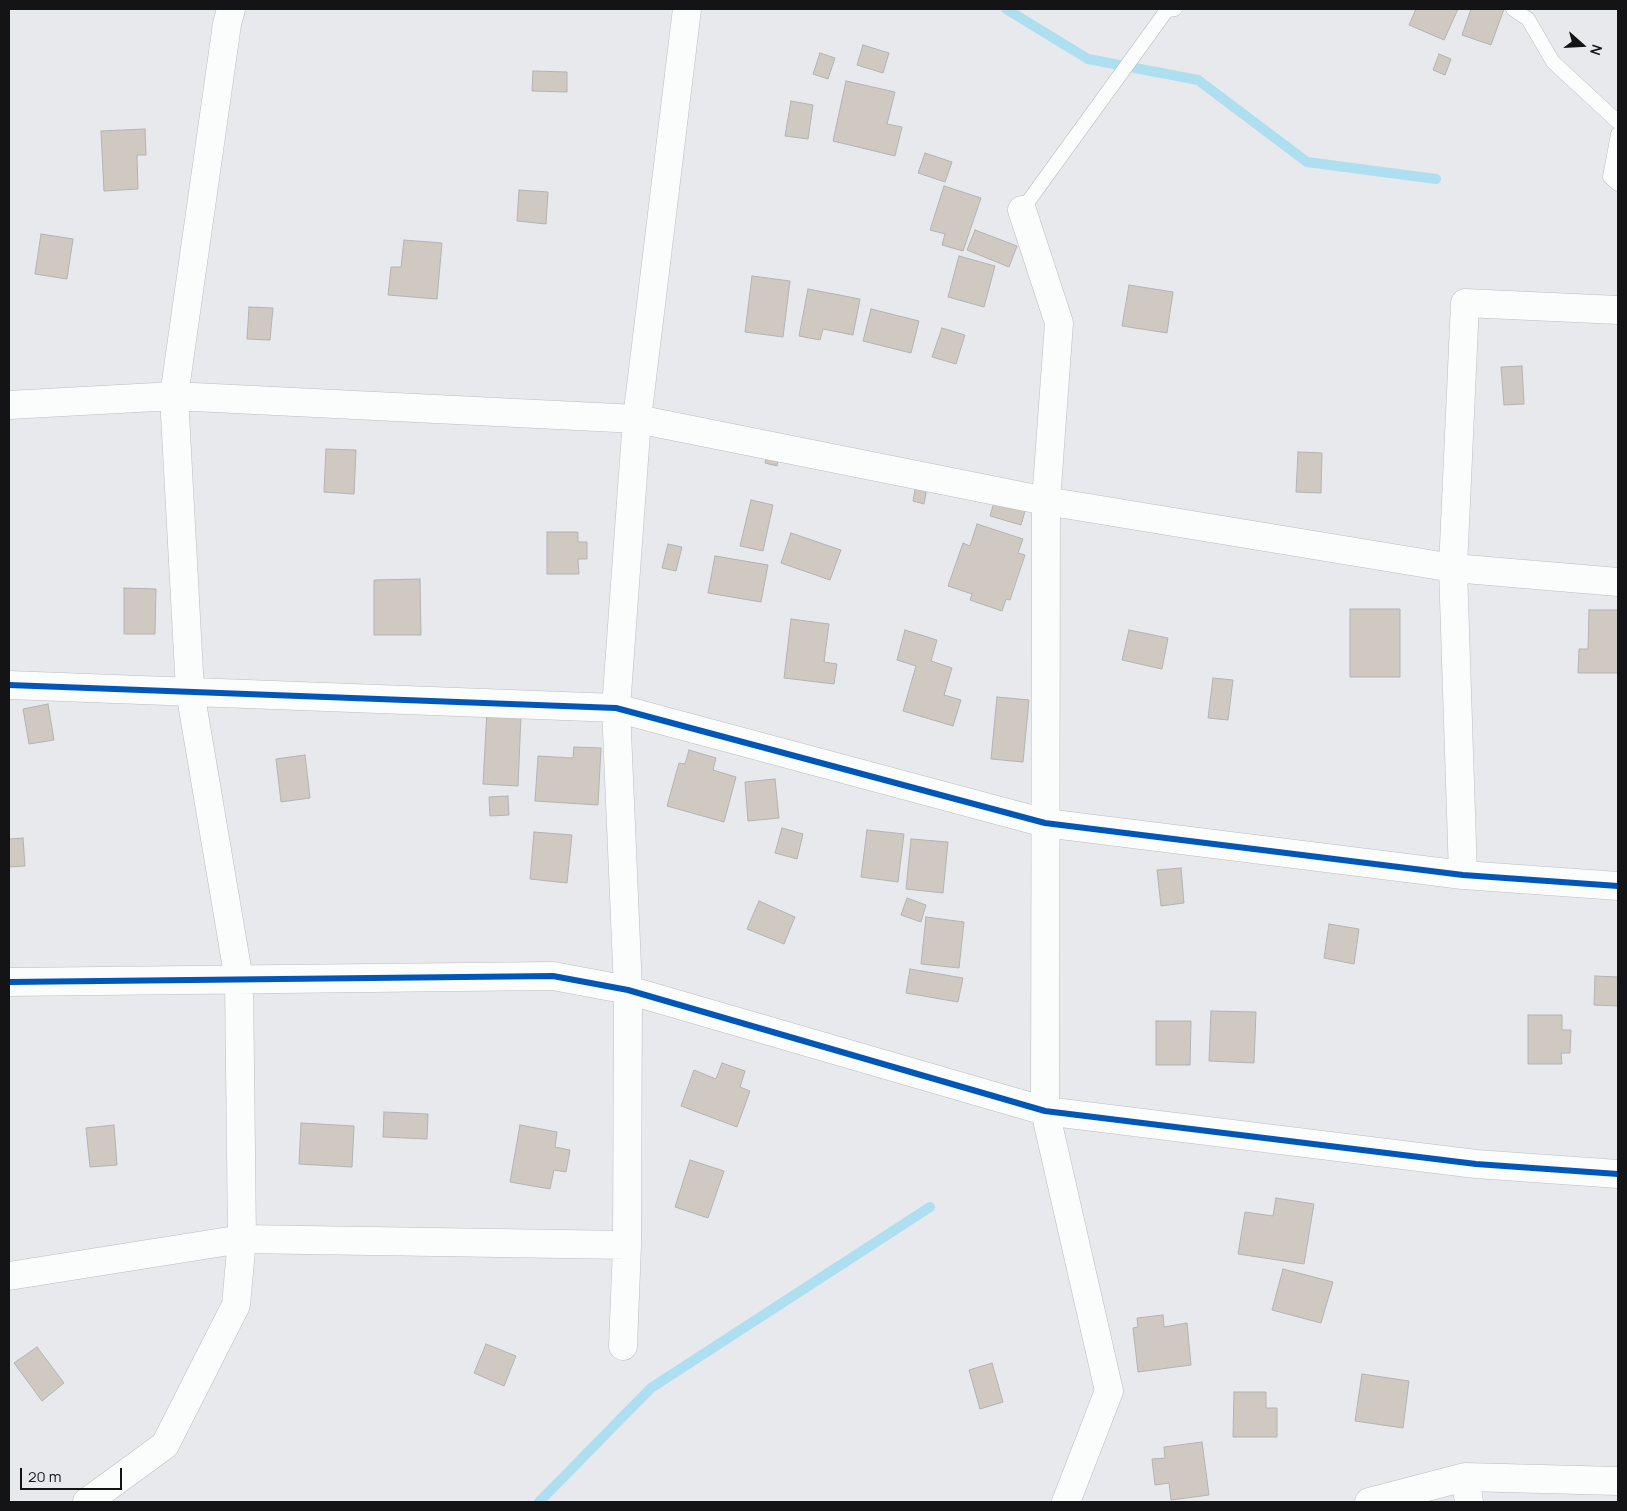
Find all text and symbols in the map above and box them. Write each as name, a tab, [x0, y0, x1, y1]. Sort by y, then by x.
north arrow	[1557, 20, 1607, 70]
text: N	[1586, 42, 1607, 58]
scale bar	[22, 1458, 125, 1490]
text: 20 m	[28, 1466, 61, 1487]

